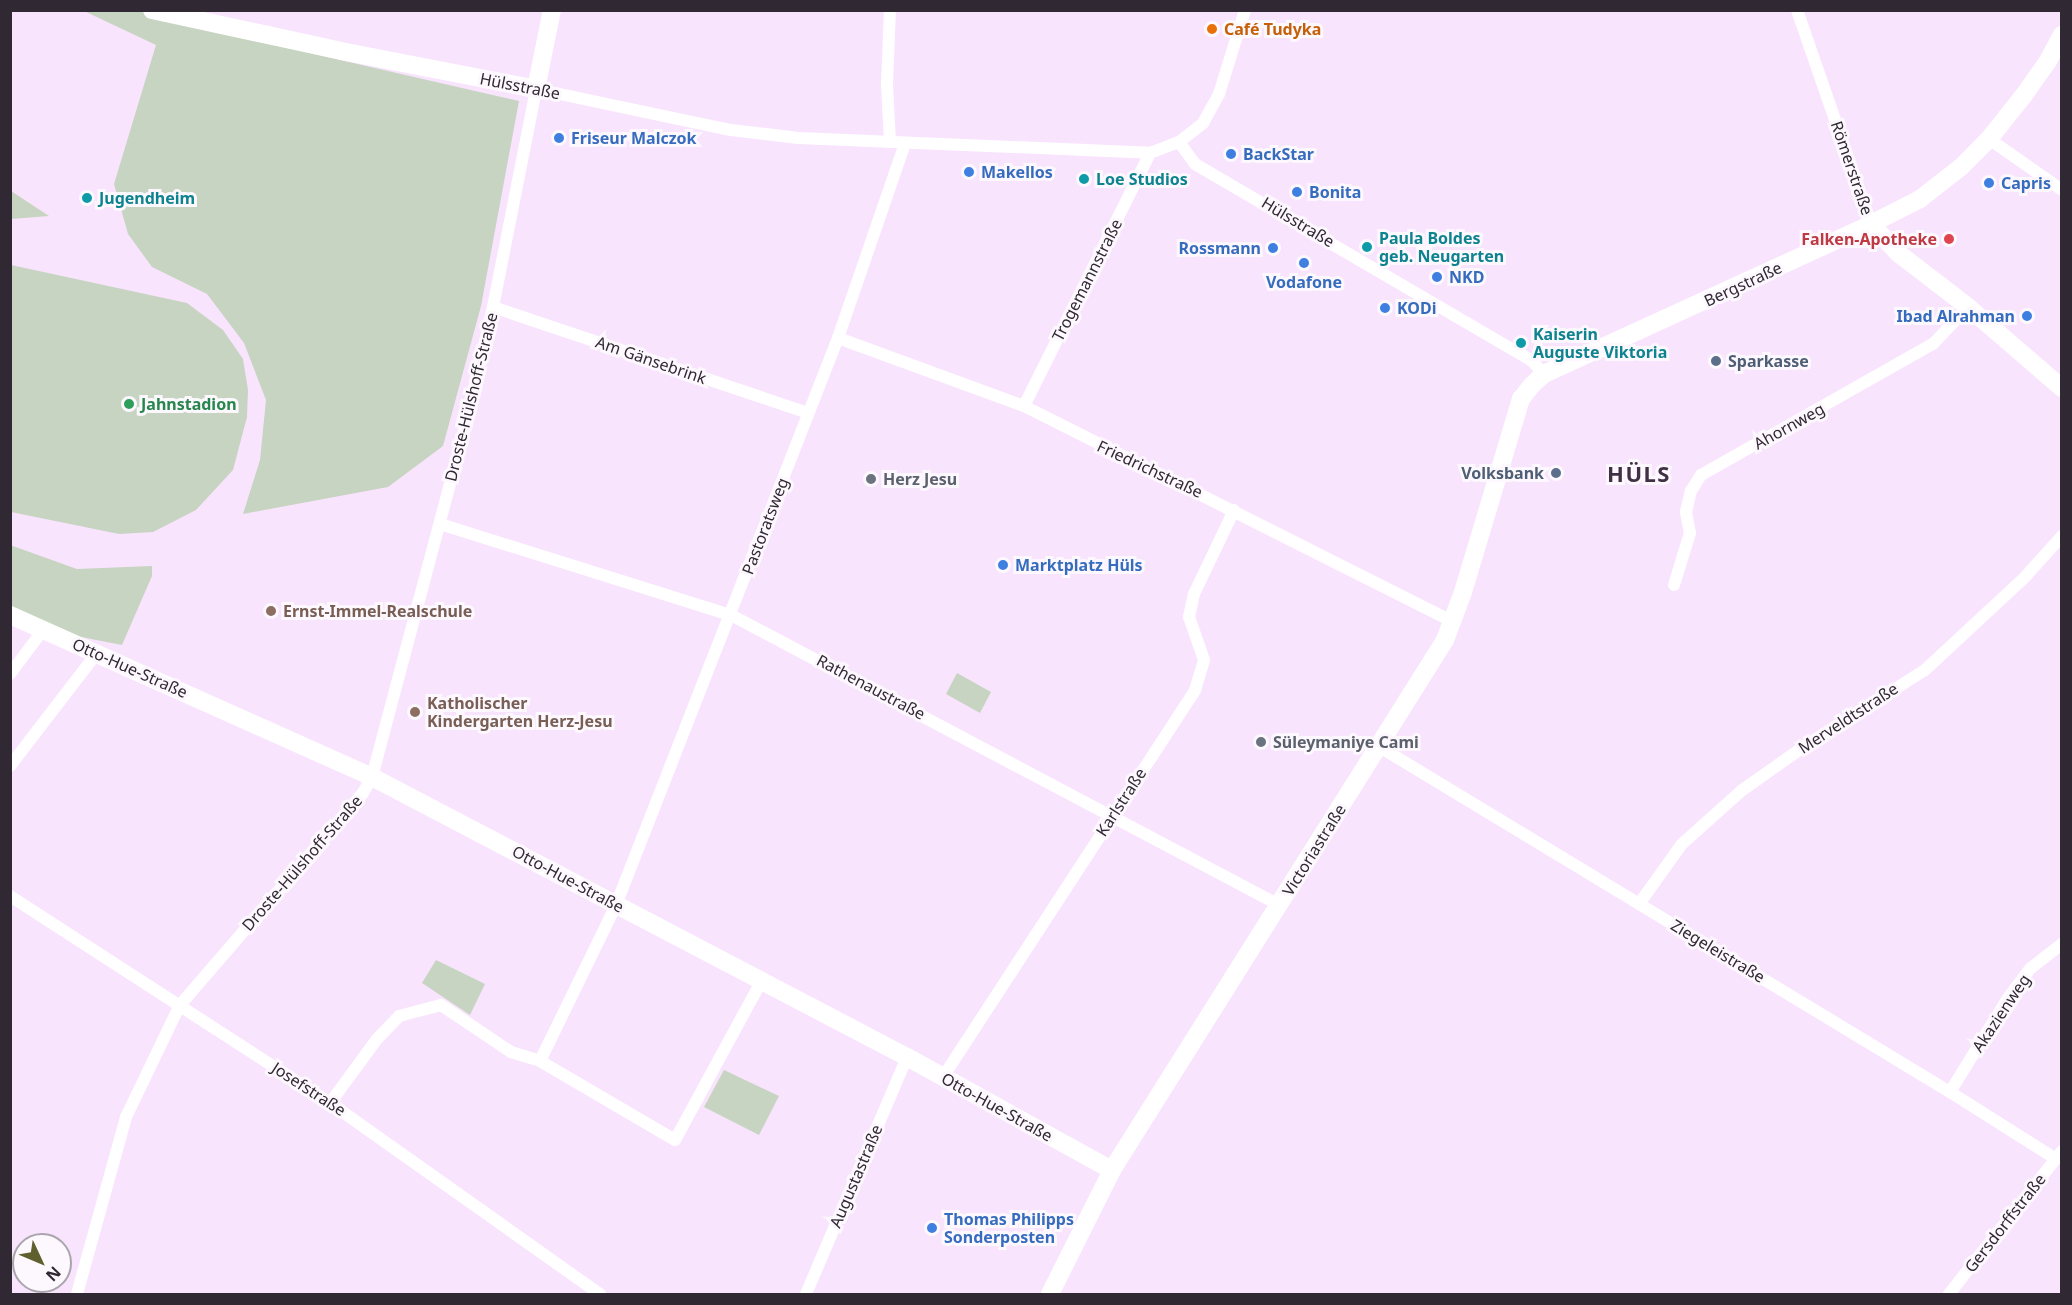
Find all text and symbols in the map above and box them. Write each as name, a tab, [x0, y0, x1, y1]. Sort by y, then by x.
place label: Café Tudyka	[1224, 19, 1321, 39]
marker: Café Tudyka	[1205, 22, 1219, 36]
street label: Hülsstraße	[478, 69, 562, 103]
street label: Römerstraße	[1827, 119, 1877, 217]
place label: Friseur Malczok	[571, 128, 697, 148]
marker: Friseur Malczok	[552, 131, 566, 145]
place label: BackStar	[1243, 144, 1314, 164]
marker: BackStar	[1224, 147, 1238, 161]
place label: Makellos	[981, 162, 1053, 182]
marker: Makellos	[962, 165, 976, 179]
place label: Loe Studios	[1096, 169, 1188, 189]
marker: Loe Studios	[1077, 172, 1091, 186]
place label: Capris	[2001, 173, 2051, 193]
marker: Capris	[1982, 176, 1996, 190]
place label: Bonita	[1309, 182, 1361, 202]
marker: Bonita	[1290, 185, 1304, 199]
place label: Jugendheim	[99, 188, 195, 208]
marker: Jugendheim	[80, 191, 94, 205]
street label: Hülsstraße	[1258, 193, 1338, 251]
street label: Trogemannstraße	[1048, 216, 1126, 344]
place label: Paula Boldes geb. Neugarten	[1379, 228, 1504, 266]
place label: Falken-Apotheke	[1801, 229, 1937, 249]
marker: Falken-Apotheke	[1942, 232, 1956, 246]
place label: Rossmann	[1178, 238, 1261, 258]
marker: Paula Boldes geb. Neugarten	[1360, 240, 1374, 254]
marker: Rossmann	[1266, 241, 1280, 255]
marker: Vodafone	[1297, 256, 1311, 270]
street label: Bergstraße	[1701, 258, 1785, 310]
place label: NKD	[1449, 267, 1484, 287]
marker: NKD	[1430, 270, 1444, 284]
place label: Vodafone	[1266, 272, 1342, 292]
place label: KODi	[1397, 298, 1436, 318]
marker: KODi	[1378, 301, 1392, 315]
place label: Ibad Alrahman	[1897, 306, 2015, 326]
marker: Ibad Alrahman	[2020, 309, 2034, 323]
street label: Droste-Hülshoff-Straße	[441, 311, 501, 483]
place label: Kaiserin Auguste Viktoria	[1533, 324, 1667, 362]
street label: Am Gänsebrink	[593, 332, 709, 388]
marker: Kaiserin Auguste Viktoria	[1514, 336, 1528, 350]
place label: Sparkasse	[1728, 351, 1809, 371]
marker: Sparkasse	[1709, 354, 1723, 368]
place label: Jahnstadion	[141, 394, 237, 414]
marker: Jahnstadion	[122, 397, 136, 411]
street label: Ahornweg	[1750, 399, 1828, 453]
street label: Friedrichstraße	[1094, 436, 1206, 502]
district label: HÜLS	[1607, 461, 1671, 487]
place label: Volksbank	[1461, 463, 1544, 483]
marker: Volksbank	[1549, 466, 1563, 480]
place label: Herz Jesu	[883, 469, 957, 489]
marker: Herz Jesu	[864, 472, 878, 486]
street label: Pastoratsweg	[738, 475, 792, 577]
place label: Marktplatz Hüls	[1015, 555, 1143, 575]
marker: Marktplatz Hüls	[996, 558, 1010, 572]
place label: Ernst-Immel-Realschule	[283, 601, 472, 621]
marker: Ernst-Immel-Realschule	[264, 604, 278, 618]
street label: Otto-Hue-Straße	[70, 634, 190, 702]
street label: Rathenaustraße	[813, 650, 929, 724]
street label: Merveldtstraße	[1795, 679, 1901, 757]
place label: Katholischer Kindergarten Herz-Jesu	[427, 693, 613, 731]
marker: Katholischer Kindergarten Herz-Jesu	[408, 705, 422, 719]
place label: Süleymaniye Cami	[1273, 732, 1419, 752]
marker: Süleymaniye Cami	[1254, 735, 1268, 749]
street label: Karlstraße	[1092, 764, 1150, 840]
street label: Droste-Hülshoff-Straße	[238, 791, 366, 935]
street label: Victoriastraße	[1278, 801, 1350, 899]
street label: Otto-Hue-Straße	[509, 841, 627, 917]
street label: Ziegeleistraße	[1668, 915, 1768, 987]
street label: Akazienweg	[1968, 970, 2034, 1056]
street label: Josefstraße	[269, 1058, 349, 1120]
street label: Otto-Hue-Straße	[938, 1069, 1056, 1145]
street label: Augustastraße	[826, 1122, 886, 1230]
street label: Gersdorffstraße	[1961, 1170, 2049, 1276]
place label: Thomas Philipps Sonderposten	[944, 1209, 1074, 1247]
marker: Thomas Philipps Sonderposten	[925, 1221, 939, 1235]
north arrow	[12, 1233, 72, 1293]
text: N	[41, 1262, 66, 1286]

